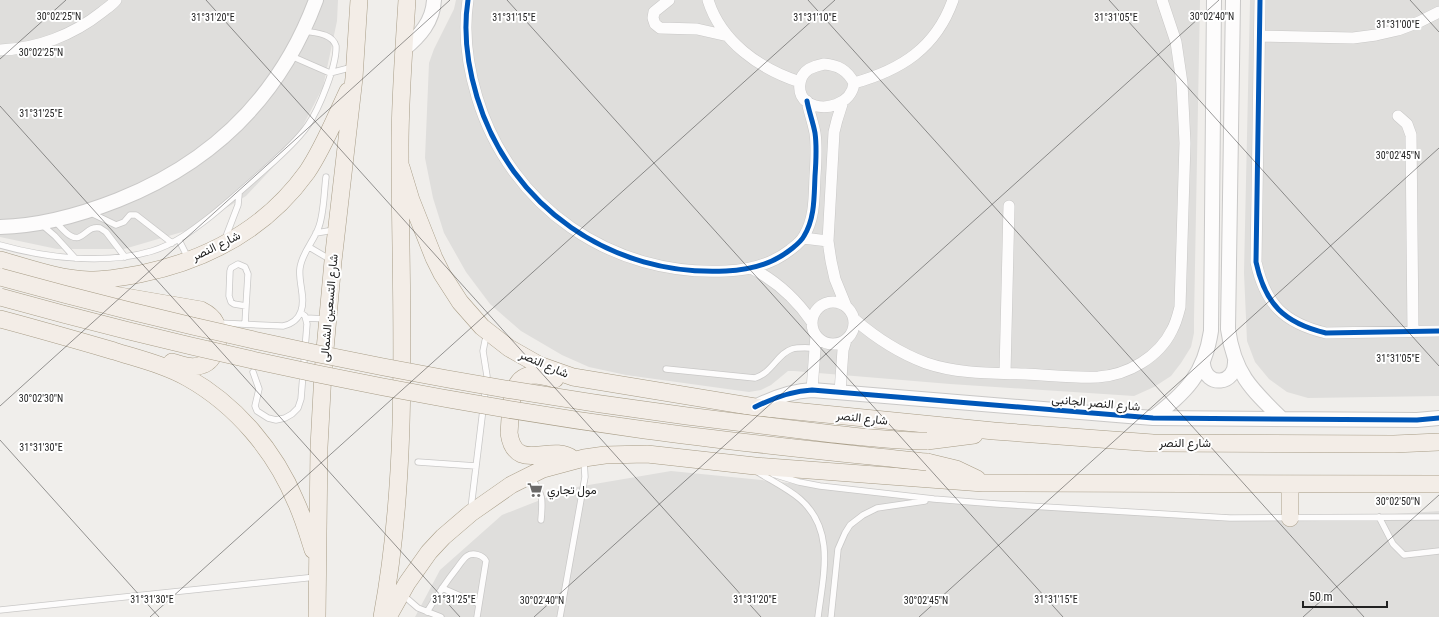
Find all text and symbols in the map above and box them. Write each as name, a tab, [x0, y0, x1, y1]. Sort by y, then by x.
text: 30°02'25"N	[37, 11, 81, 22]
text: 30°02'40"N	[1190, 11, 1234, 22]
text: 31°31'20"E	[191, 12, 235, 23]
text: 31°31'15"E	[492, 12, 536, 23]
text: 31°31'10"E	[793, 12, 837, 23]
text: 31°31'05"E	[1094, 12, 1138, 23]
text: 31°31'00"E	[1376, 19, 1420, 30]
text: 30°02'25"N	[19, 47, 63, 58]
text: 31°31'25"E	[19, 108, 63, 119]
text: 30°02'45"N	[1376, 150, 1420, 161]
street label: شارع النصر	[189, 228, 243, 266]
street label: شارع التسعين الشمالى	[317, 253, 343, 363]
street label: شارع النصر	[516, 347, 571, 382]
text: 31°31'05"E	[1376, 353, 1420, 364]
street label: شارع النصر الجانبى	[1051, 392, 1141, 416]
text: 30°02'30"N	[19, 393, 63, 404]
street label: شارع النصر	[834, 408, 889, 430]
street label: شارع النصر	[1158, 436, 1211, 452]
text: 31°31'30"E	[19, 442, 63, 453]
supermarket icon: مول تجاري	[526, 481, 544, 499]
place label: مول تجاري	[547, 483, 597, 500]
text: 30°02'50"N	[1376, 496, 1420, 507]
scale bar	[1303, 583, 1387, 609]
text: 50 m	[1309, 590, 1333, 604]
text: 31°31'30"E	[130, 594, 174, 605]
text: 31°31'25"E	[432, 594, 476, 605]
text: 31°31'20"E	[733, 594, 777, 605]
text: 31°31'15"E	[1034, 594, 1078, 605]
text: 30°02'40"N	[520, 595, 564, 606]
text: 30°02'45"N	[904, 595, 948, 606]

